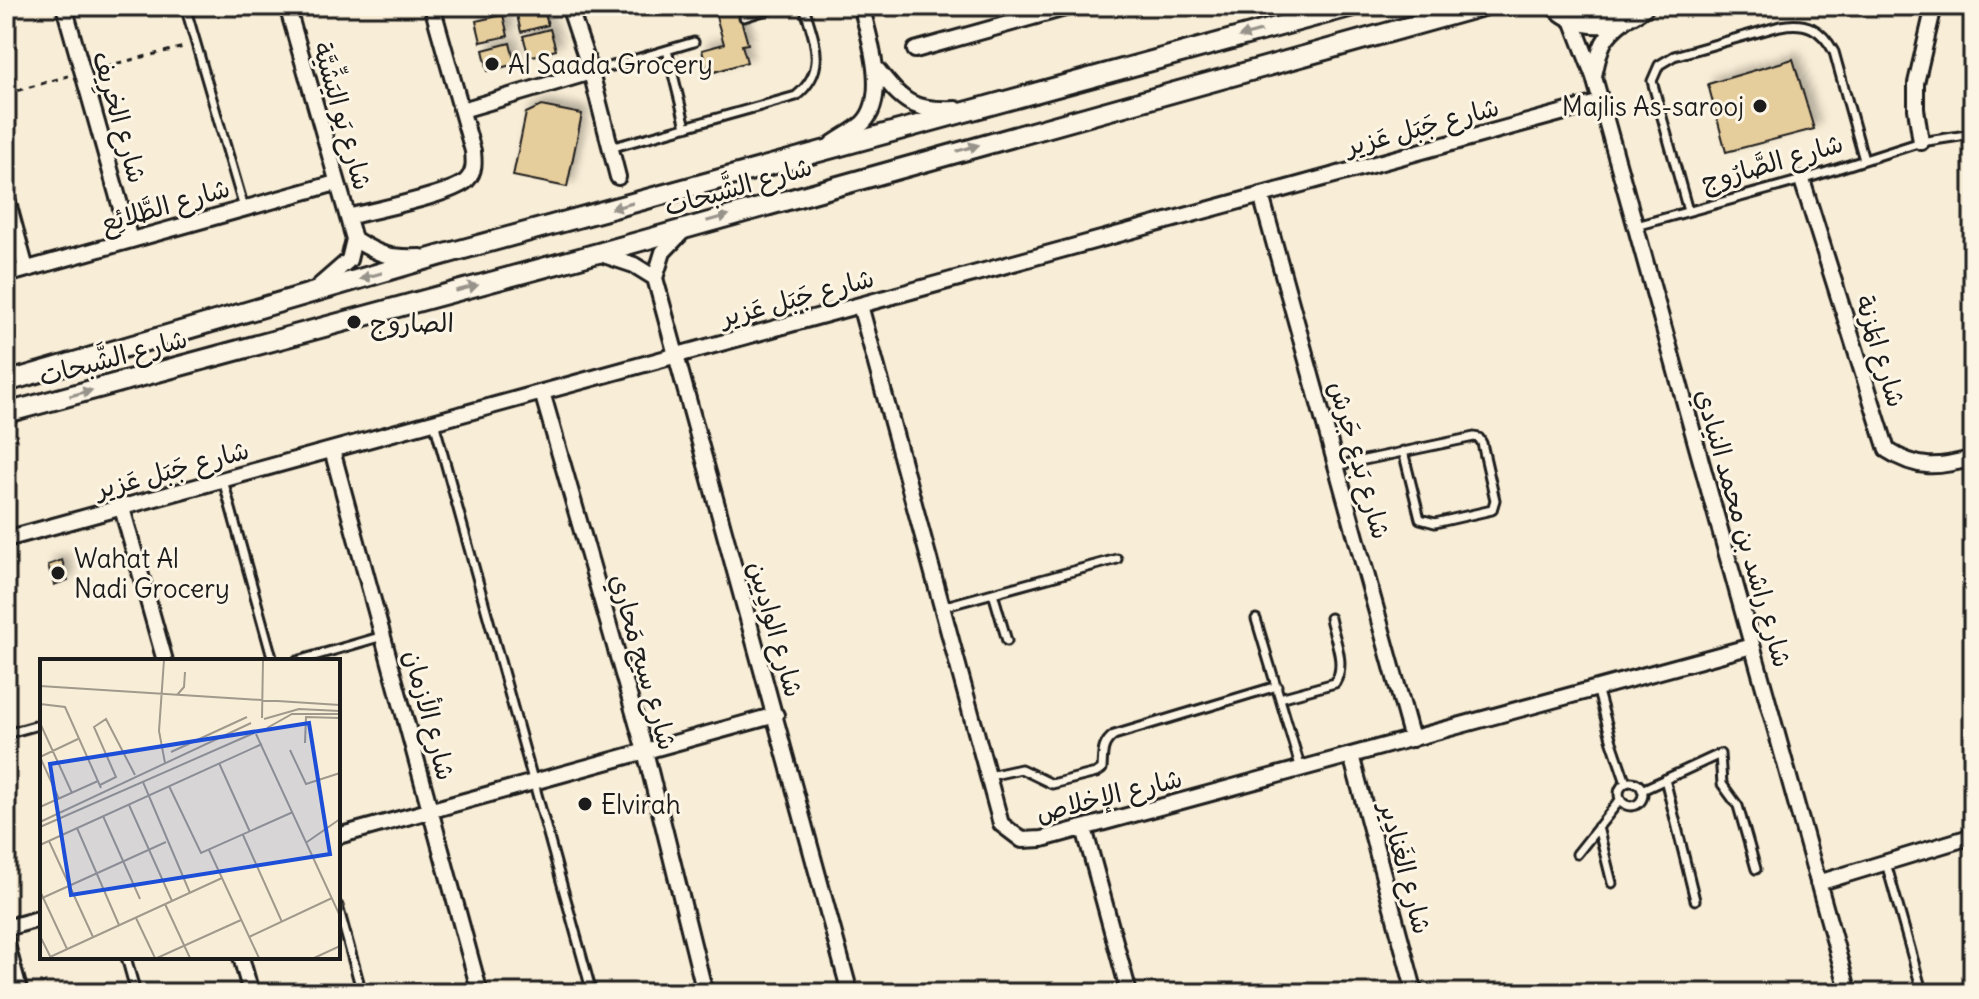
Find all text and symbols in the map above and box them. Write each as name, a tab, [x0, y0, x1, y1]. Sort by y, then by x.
one-way arrow	[1238, 28, 1263, 40]
street label: شارع يَو اليَشِّيَّة	[304, 38, 381, 194]
street label: شارع الخرِيف	[81, 47, 155, 188]
place label: Al Saada Grocery	[508, 48, 713, 81]
marker: Al Saada Grocery	[483, 55, 501, 73]
street label: شارع جَبَل عَزير	[1340, 90, 1503, 165]
place label: Majlis As-sarooj	[1562, 90, 1744, 123]
marker: Majlis As-sarooj	[1751, 97, 1769, 115]
street label: شارع الصَّارُوج	[1697, 126, 1847, 200]
one-way arrow	[956, 142, 981, 154]
street label: شارع الشَّبحات	[660, 147, 816, 225]
street label: شارع الطَّلائِع	[97, 171, 234, 242]
one-way arrow	[609, 200, 634, 212]
one-way arrow	[705, 212, 730, 224]
street label: شارع جَبَل عَزير	[715, 261, 878, 336]
one-way arrow	[359, 270, 383, 283]
one-way arrow	[455, 282, 480, 294]
street label: شارع المَزنة	[1846, 291, 1914, 412]
place label: الصاروج	[370, 306, 454, 341]
marker: الصاروج	[345, 313, 363, 331]
street label: شارع الشَّبحات	[34, 319, 191, 395]
street label: شارع بَدع جَرش	[1320, 377, 1398, 543]
street label: شارع راشد بن محمد النيادي	[1686, 385, 1800, 672]
one-way arrow	[69, 386, 94, 398]
street label: شارع جَبَل عَزير	[90, 433, 253, 508]
place label: Wahat Al Nadi Grocery	[74, 542, 230, 605]
street label: شارع الوادِيين	[739, 557, 811, 701]
marker: Wahat Al Nadi Grocery	[49, 564, 67, 582]
street label: شارع سيح مَحاري	[600, 570, 685, 755]
street label: شارع الأزمان	[395, 646, 464, 784]
inset map	[40, 659, 340, 959]
street label: شارع الإخلاص	[1032, 761, 1186, 831]
place label: Elvirah	[601, 788, 681, 821]
marker: Elvirah	[576, 795, 594, 813]
street label: شارع الغَنادِير	[1370, 796, 1439, 938]

